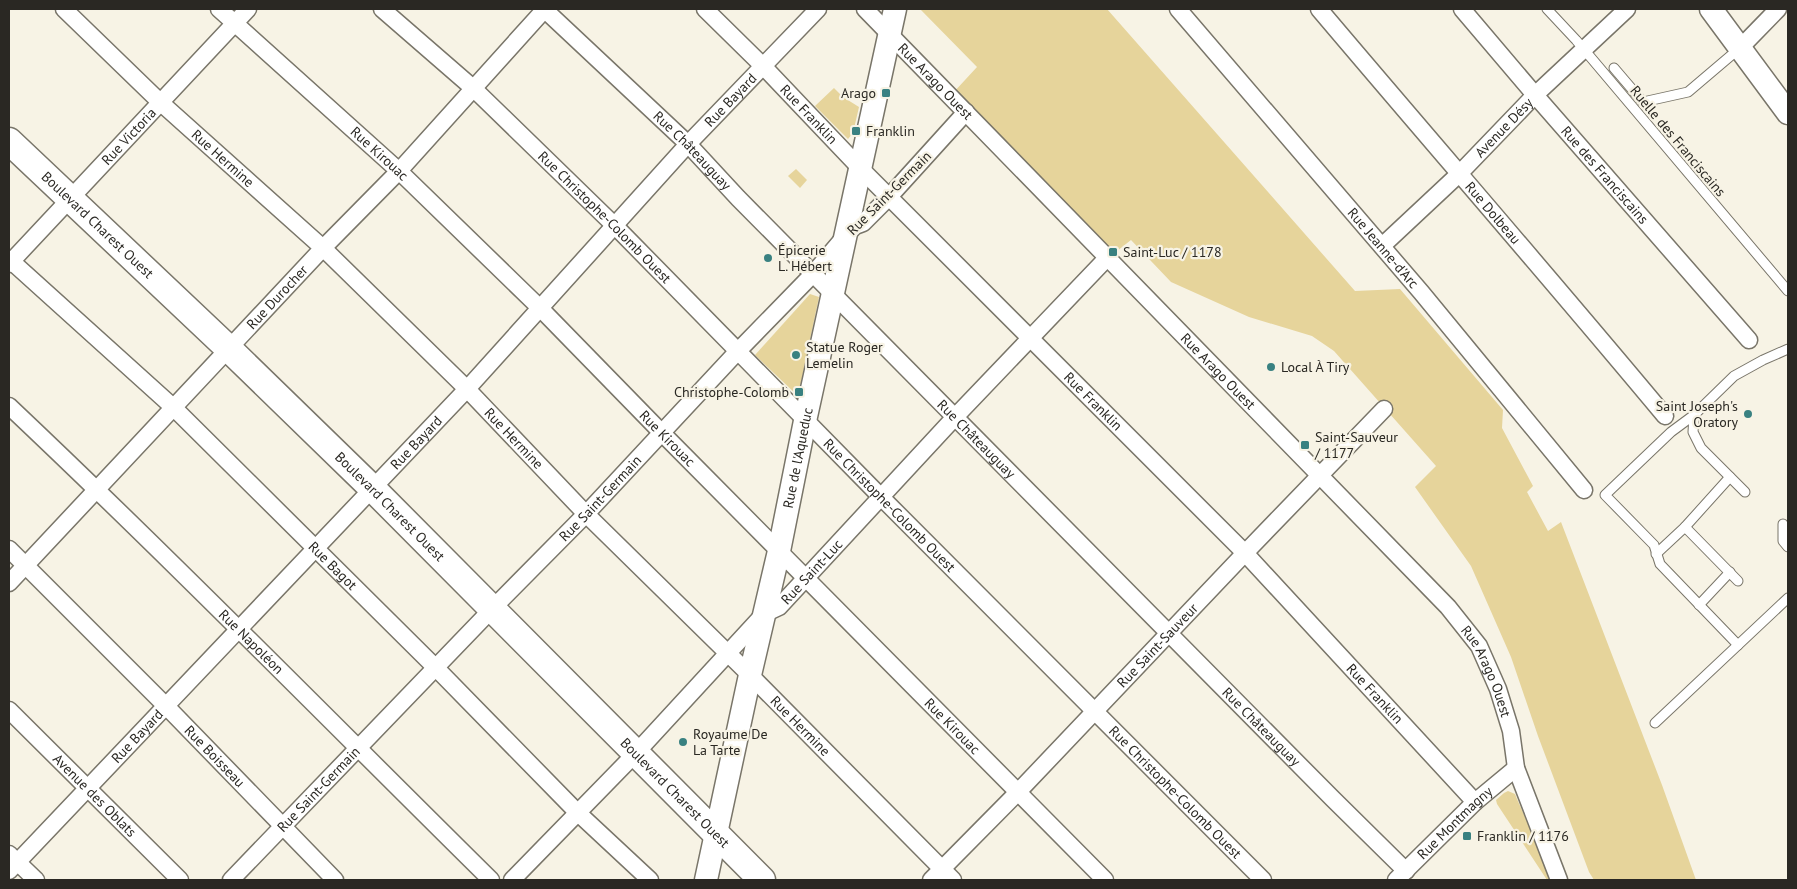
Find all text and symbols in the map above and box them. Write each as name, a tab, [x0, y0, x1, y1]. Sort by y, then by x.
street label: Rue Arago Ouest	[894, 39, 977, 124]
street label: Rue Bayard	[701, 69, 760, 131]
street label: Rue Franklin	[776, 81, 842, 148]
street label: Ruelle des Franciscains	[1626, 82, 1730, 200]
place label: Arago	[841, 84, 876, 102]
marker: Arago	[880, 87, 892, 99]
street label: Avenue Désy	[1471, 93, 1537, 161]
street label: Rue Victoria	[98, 104, 160, 169]
street label: Rue Châteauguay	[649, 107, 735, 194]
place label: Franklin	[866, 122, 915, 140]
street label: Rue des Franciscains	[1557, 122, 1653, 228]
street label: Rue Kirouac	[347, 123, 412, 184]
marker: Franklin	[850, 125, 862, 137]
street label: Rue Hermine	[188, 126, 258, 191]
street label: Rue Christophe-Colomb Ouest	[534, 147, 675, 287]
street label: Rue Saint-Germain	[843, 147, 935, 239]
street label: Boulevard Charest Ouest	[38, 168, 158, 282]
street label: Rue Dolbeau	[1461, 178, 1525, 248]
street label: Rue Jeanne-d'Arc	[1344, 204, 1423, 292]
place label: Épicerie L. Hébert	[778, 241, 832, 275]
place label: Saint-Luc / 1178	[1123, 243, 1222, 261]
marker: Saint-Luc / 1178	[1107, 246, 1119, 258]
marker: Épicerie L. Hébert	[762, 252, 774, 264]
street label: Rue Durocher	[243, 261, 312, 333]
street label: Rue Arago Ouest	[1177, 329, 1260, 414]
place label: Statue Roger Lemelin	[806, 338, 883, 372]
marker: Statue Roger Lemelin	[790, 349, 802, 361]
place label: Local À Tiry	[1281, 358, 1350, 376]
marker: Local À Tiry	[1265, 361, 1277, 373]
street label: Rue Franklin	[1060, 368, 1126, 434]
place label: Christophe-Colomb	[674, 383, 789, 401]
marker: Christophe-Colomb	[793, 386, 805, 398]
street label: Rue Châteauguay	[934, 396, 1020, 483]
place label: Saint Joseph's Oratory	[1656, 397, 1738, 431]
street label: Rue Hermine	[481, 404, 547, 473]
street label: Rue Kirouac	[636, 406, 699, 470]
street label: Rue de l'Aqueduc	[779, 406, 817, 510]
marker: Saint Joseph's Oratory	[1742, 408, 1754, 420]
street label: Rue Bayard	[386, 412, 446, 473]
place label: Saint-Sauveur / 1177	[1314, 428, 1398, 462]
street label: Rue Christophe-Colomb Ouest	[820, 435, 960, 576]
marker: Saint-Sauveur / 1177	[1299, 439, 1311, 451]
street label: Boulevard Charest Ouest	[331, 448, 449, 565]
street label: Rue Saint-Germain	[555, 451, 645, 545]
street label: Rue Saint-Luc	[777, 535, 846, 608]
street label: Rue Bagot	[305, 537, 361, 594]
street label: Rue Saint-Sauveur	[1113, 599, 1202, 691]
street label: Rue Napoléon	[215, 606, 288, 678]
street label: Rue Arago Ouest	[1457, 622, 1515, 720]
street label: Rue Franklin	[1343, 660, 1407, 727]
street label: Rue Châteauguay	[1218, 683, 1305, 770]
street label: Rue Hermine	[767, 692, 834, 760]
street label: Rue Kirouac	[921, 694, 984, 758]
street label: Rue Bayard	[107, 705, 167, 767]
street label: Rue Boisseau	[181, 721, 249, 791]
street label: Rue Christophe-Colomb Ouest	[1105, 722, 1246, 863]
place label: Royaume De La Tarte	[693, 725, 768, 759]
street label: Boulevard Charest Ouest	[617, 734, 734, 852]
marker: Royaume De La Tarte	[677, 736, 689, 748]
street label: Rue Saint-Germain	[273, 743, 364, 836]
street label: Avenue des Oblats	[49, 750, 140, 841]
street label: Rue Montmagny	[1413, 782, 1496, 863]
place label: Franklin / 1176	[1477, 827, 1569, 845]
marker: Franklin / 1176	[1461, 830, 1473, 842]

